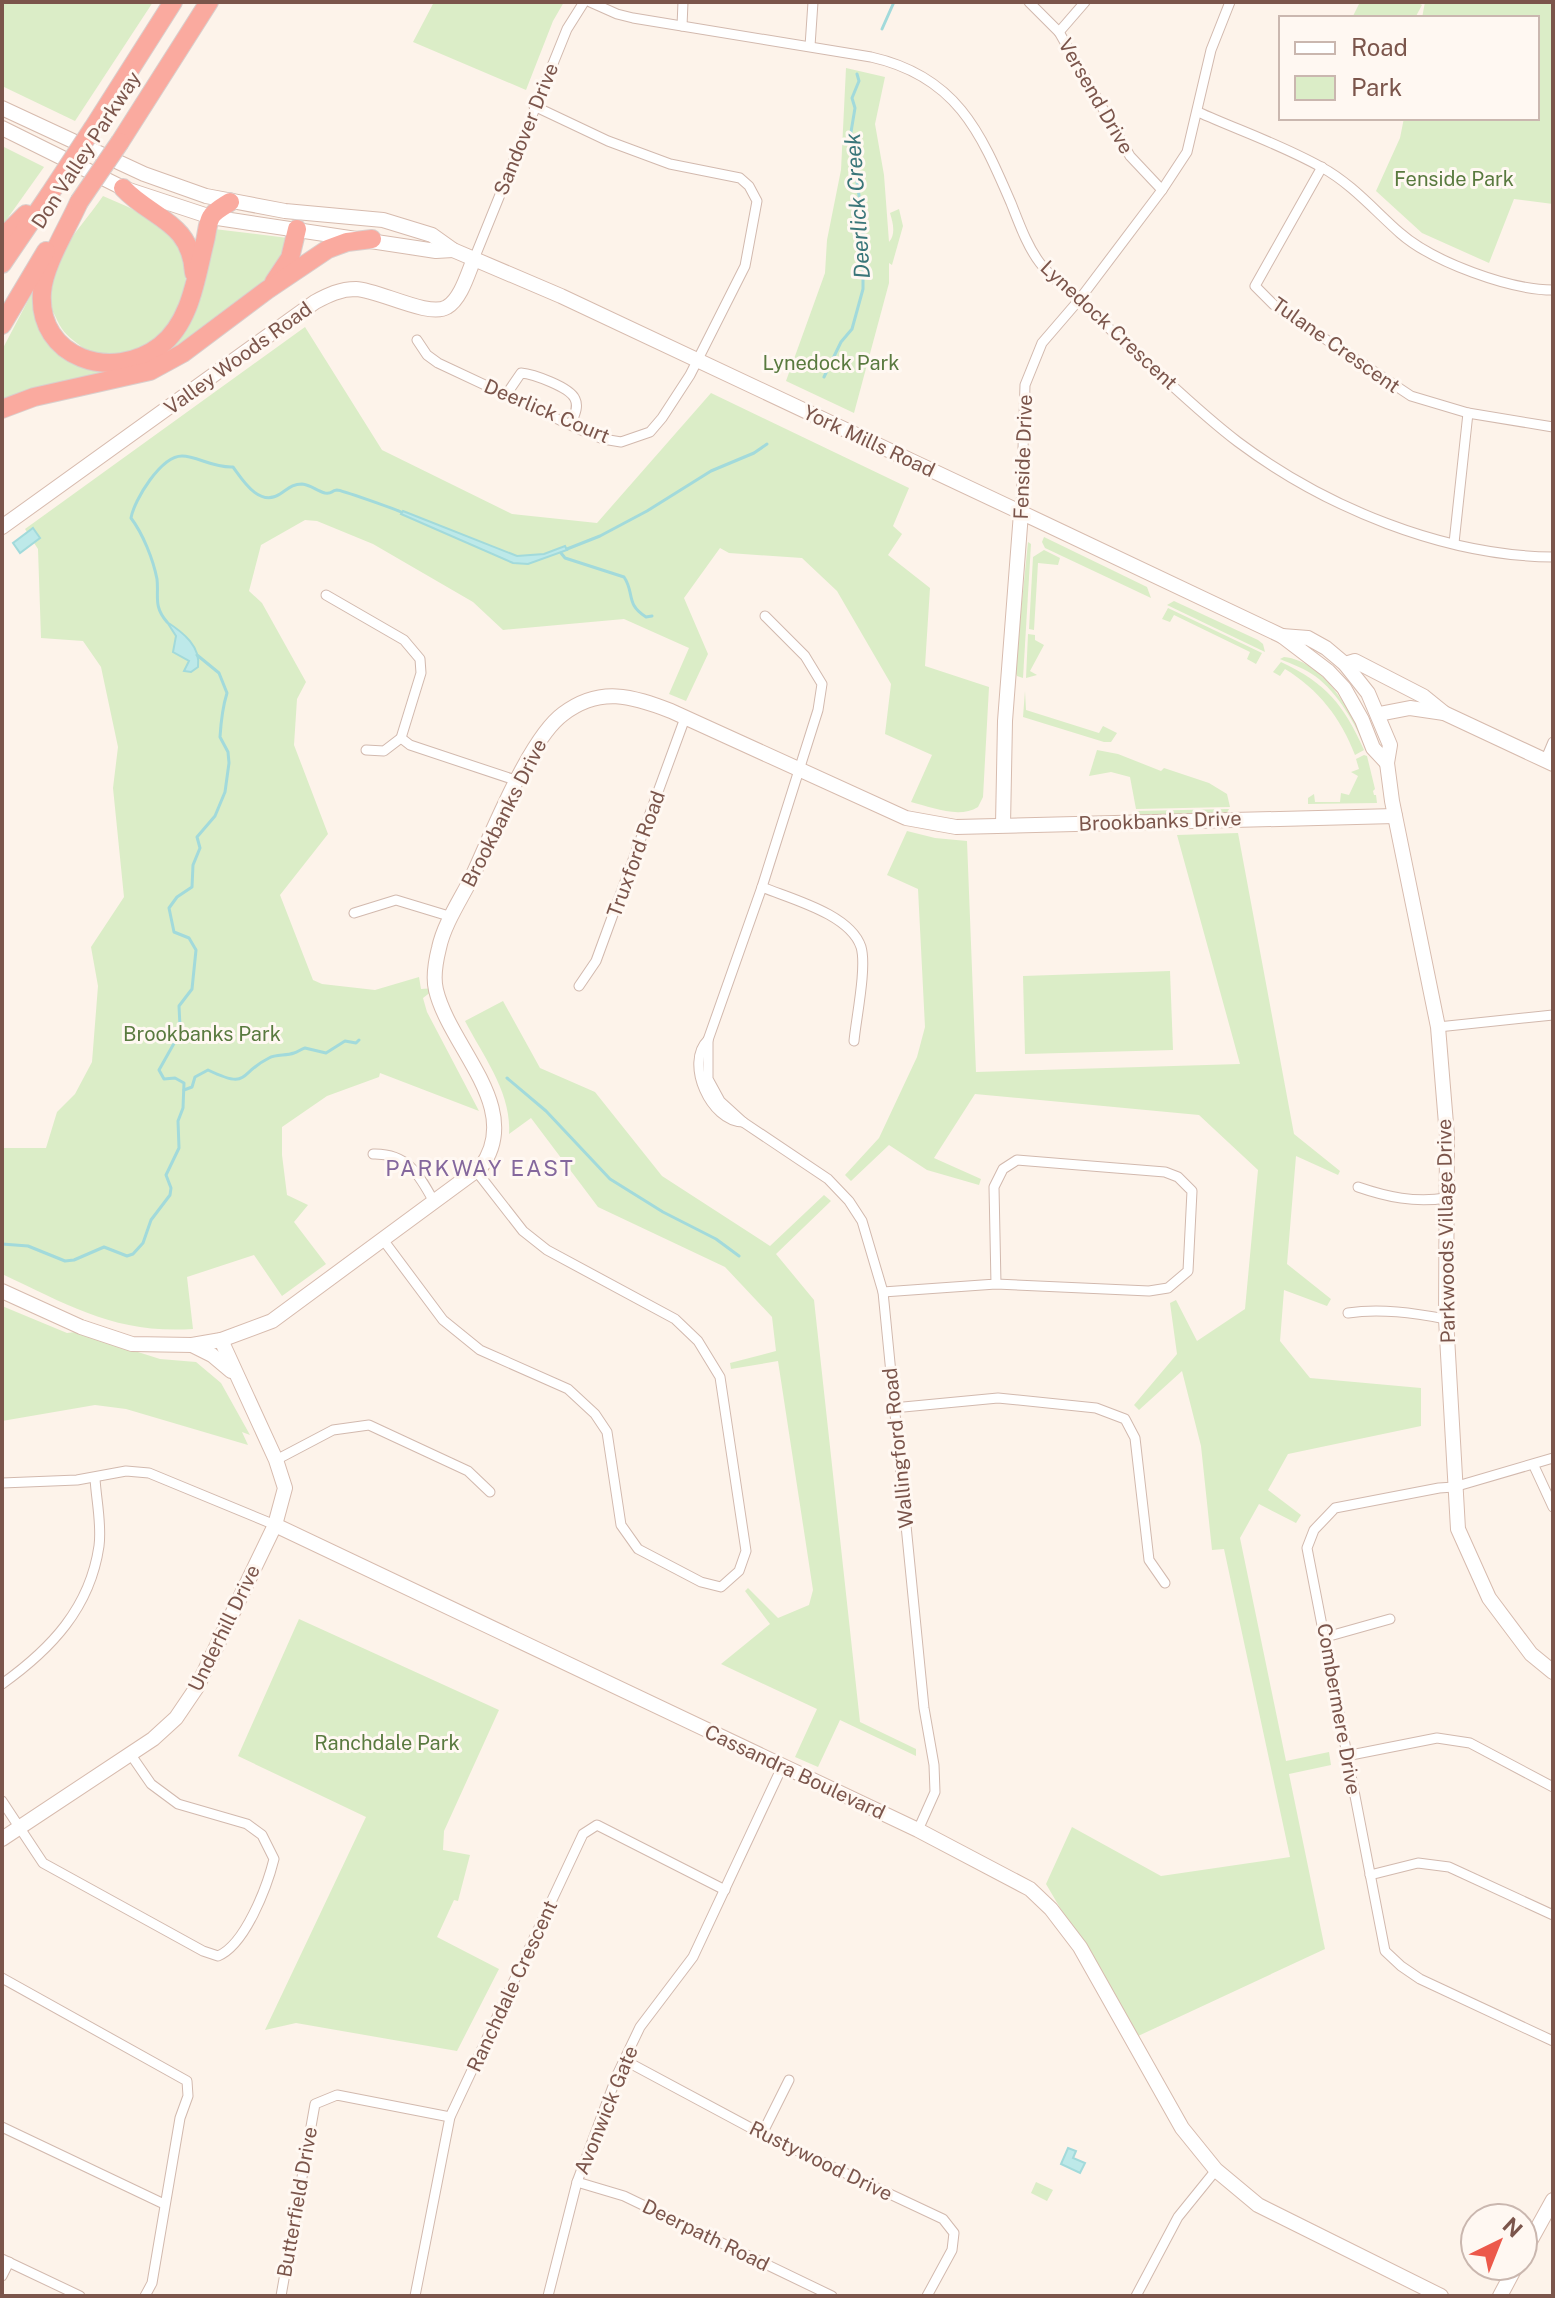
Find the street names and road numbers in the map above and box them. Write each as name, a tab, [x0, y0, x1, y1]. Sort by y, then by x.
street label: Versend Drive	[1053, 34, 1139, 158]
street label: Sandover Drive	[489, 59, 563, 199]
street label: Don Valley Parkway	[26, 67, 146, 233]
street label: Lynedock Crescent	[1036, 255, 1182, 395]
street label: Tulane Crescent	[1267, 292, 1405, 398]
street label: Valley Woods Road	[160, 297, 316, 419]
street label: Deerlick Court	[481, 374, 613, 448]
street label: Fenside Drive	[1009, 394, 1037, 520]
street label: York Mills Road	[799, 400, 939, 482]
street label: Brookbanks Drive	[456, 735, 552, 891]
street label: Truxford Road	[602, 787, 670, 921]
street label: Brookbanks Drive	[1078, 806, 1242, 836]
street label: Parkwoods Village Drive	[1432, 1118, 1460, 1344]
street label: Wallingford Road	[878, 1367, 918, 1529]
street label: Underhill Drive	[183, 1561, 265, 1695]
street label: Combermere Drive	[1312, 1621, 1366, 1797]
street label: Cassandra Boulevard	[701, 1720, 889, 1824]
street label: Ranchdale Crescent	[462, 1896, 562, 2076]
street label: Avonwick Gate	[569, 2042, 643, 2178]
street label: Rustywood Drive	[746, 2116, 896, 2206]
street label: Butterfield Drive	[272, 2125, 322, 2279]
street label: Deerpath Road	[639, 2194, 773, 2276]

